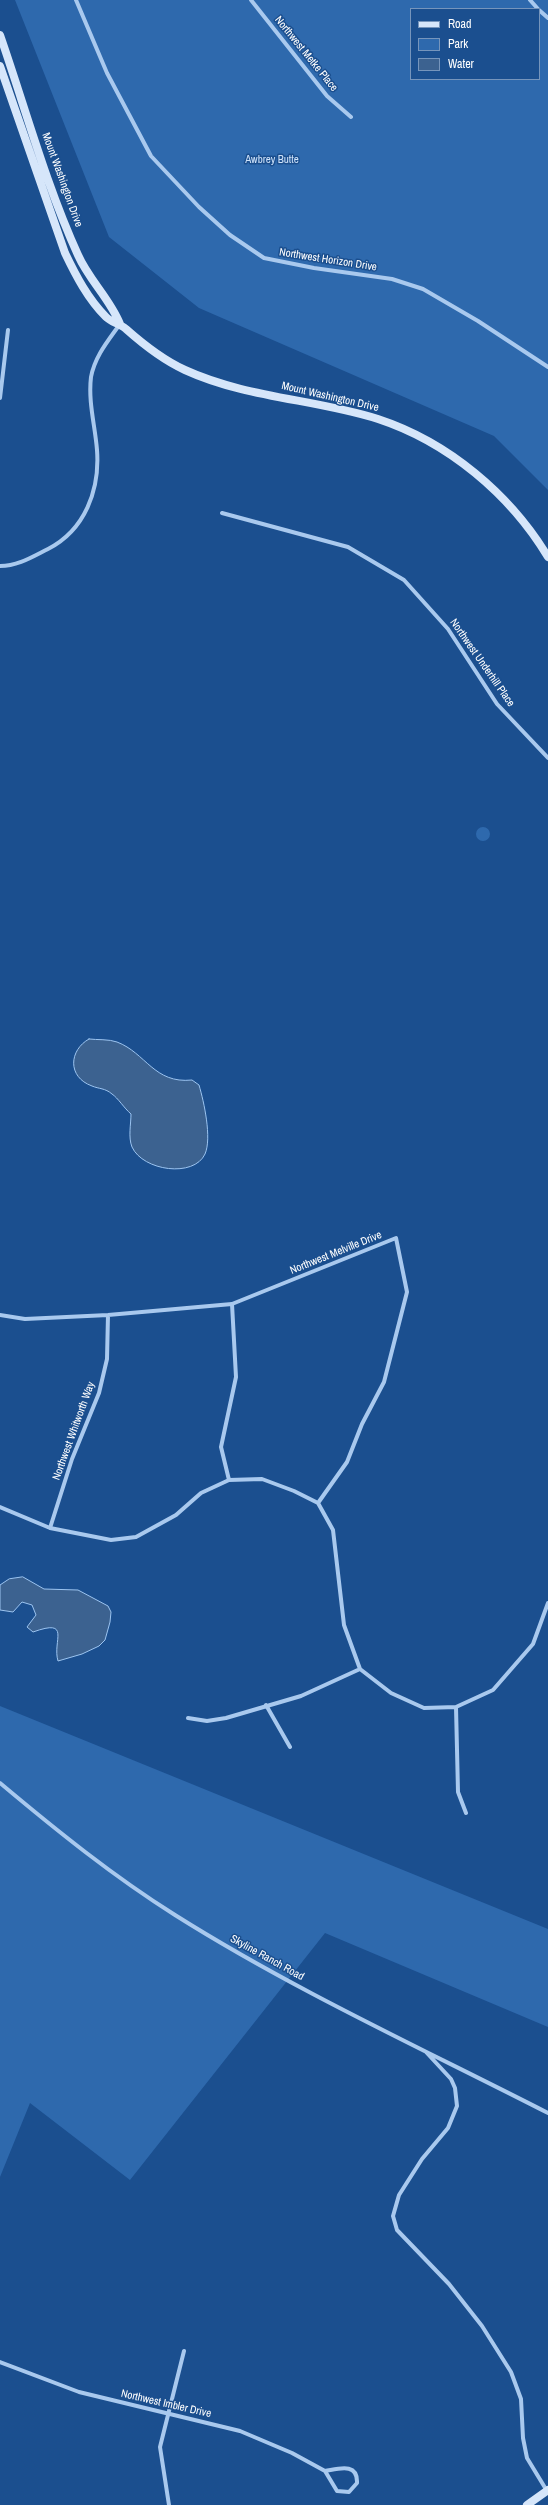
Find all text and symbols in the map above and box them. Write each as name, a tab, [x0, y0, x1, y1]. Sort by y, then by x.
legend	[410, 8, 540, 80]
street label: Northwest Metke Place	[272, 14, 340, 94]
text: Road	[448, 16, 472, 32]
text: Park	[448, 36, 468, 52]
text: Water	[448, 56, 474, 72]
street label: Mount Washington Drive	[39, 131, 85, 229]
park label: Awbrey Butte	[245, 153, 299, 167]
street label: Northwest Horizon Drive	[278, 246, 378, 274]
street label: Mount Washington Drive	[280, 379, 380, 415]
street label: Northwest Underhill Place	[447, 617, 517, 709]
street label: Northwest Melville Drive	[288, 1229, 384, 1277]
street label: Northwest Whitworth Way	[50, 1380, 98, 1482]
street label: Skyline Ranch Road	[228, 1932, 306, 1984]
street label: Northwest Imbler Drive	[120, 2387, 212, 2421]

